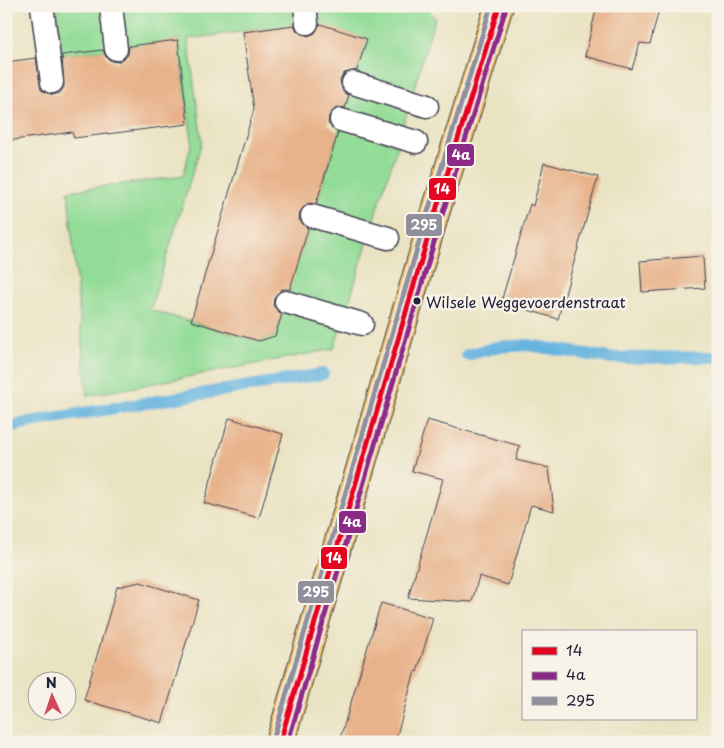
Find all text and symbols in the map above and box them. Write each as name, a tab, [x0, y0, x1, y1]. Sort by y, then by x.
line badge: 4a	[446, 143, 475, 167]
text: 4a	[452, 144, 471, 165]
line badge: 14	[428, 177, 457, 201]
text: 14	[434, 178, 451, 199]
line badge: 295	[405, 213, 443, 237]
text: 295	[411, 214, 437, 235]
place label: Wilsele Weggevoerdenstraat	[426, 290, 626, 313]
marker: Wilsele Weggevoerdenstraat	[412, 296, 422, 306]
line badge: 4a	[338, 510, 367, 534]
text: 4a	[343, 511, 362, 532]
line badge: 14	[320, 546, 348, 570]
text: 14	[326, 547, 343, 568]
line badge: 295	[297, 580, 335, 604]
text: 295	[303, 581, 329, 602]
legend	[522, 630, 696, 720]
text: 14	[566, 638, 583, 661]
text: 4a	[566, 662, 586, 685]
north arrow	[28, 670, 78, 720]
text: N	[45, 672, 57, 693]
text: 295	[566, 688, 595, 711]

